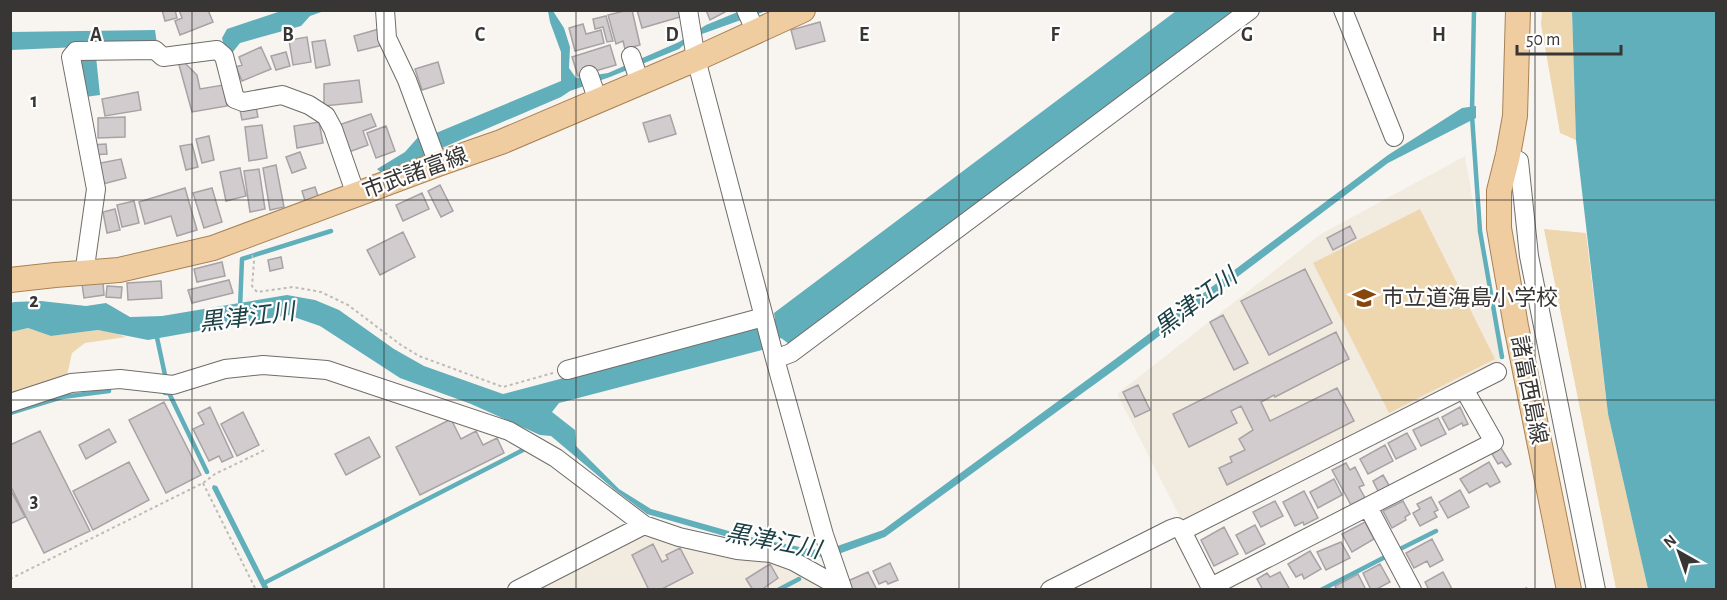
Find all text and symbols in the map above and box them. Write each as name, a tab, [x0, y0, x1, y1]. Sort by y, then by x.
scale bar	[1517, 18, 1620, 56]
text: A	[90, 25, 102, 45]
text: B	[282, 25, 294, 45]
text: C	[475, 25, 486, 45]
text: D	[665, 25, 679, 45]
text: E	[859, 25, 869, 45]
text: F	[1050, 25, 1060, 45]
text: G	[1241, 25, 1253, 45]
text: H	[1432, 25, 1446, 45]
text: 50 m	[1526, 31, 1560, 49]
text: 1	[30, 91, 38, 111]
street label: 市武諸富線	[359, 143, 470, 202]
water label: 黒津江川	[1149, 261, 1244, 341]
school or university icon: 市立道海島小学校	[1351, 285, 1377, 311]
place label: 市立道海島小学校	[1382, 286, 1558, 309]
text: 2	[29, 291, 39, 311]
water label: 黒津江川	[198, 298, 299, 336]
street label: 諸富西島線	[1508, 334, 1551, 446]
text: 3	[30, 491, 38, 511]
water label: 黒津江川	[724, 519, 826, 564]
north arrow	[1649, 522, 1709, 582]
text: N	[1661, 532, 1679, 551]

